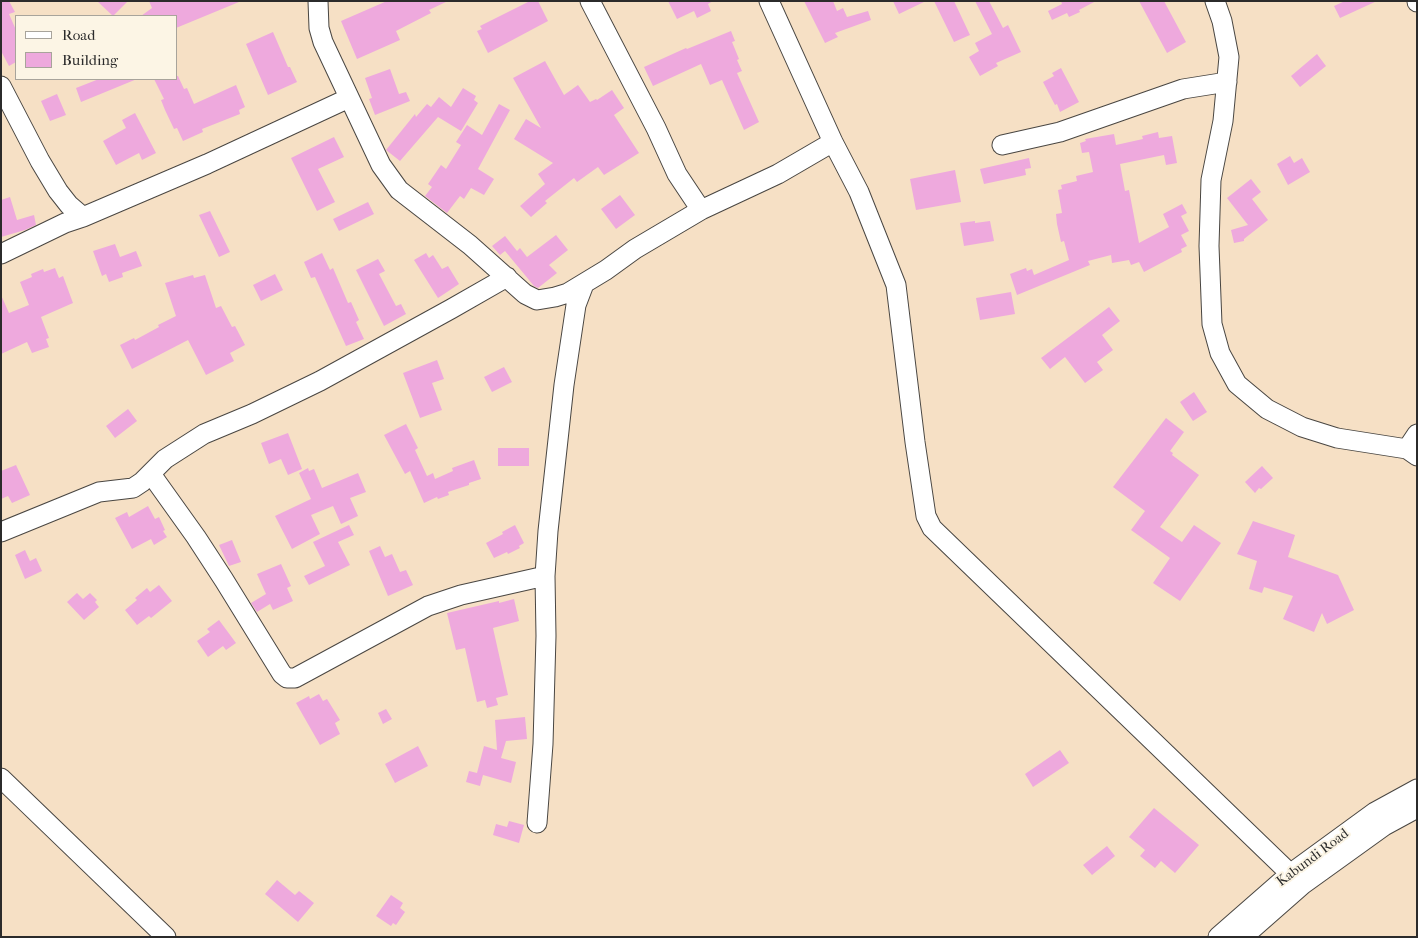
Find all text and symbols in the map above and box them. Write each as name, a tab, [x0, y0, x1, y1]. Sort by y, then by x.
legend	[15, 15, 178, 80]
text: Road	[62, 26, 95, 44]
text: Building	[62, 51, 118, 69]
street label: Kabundi Road	[1274, 825, 1352, 891]

